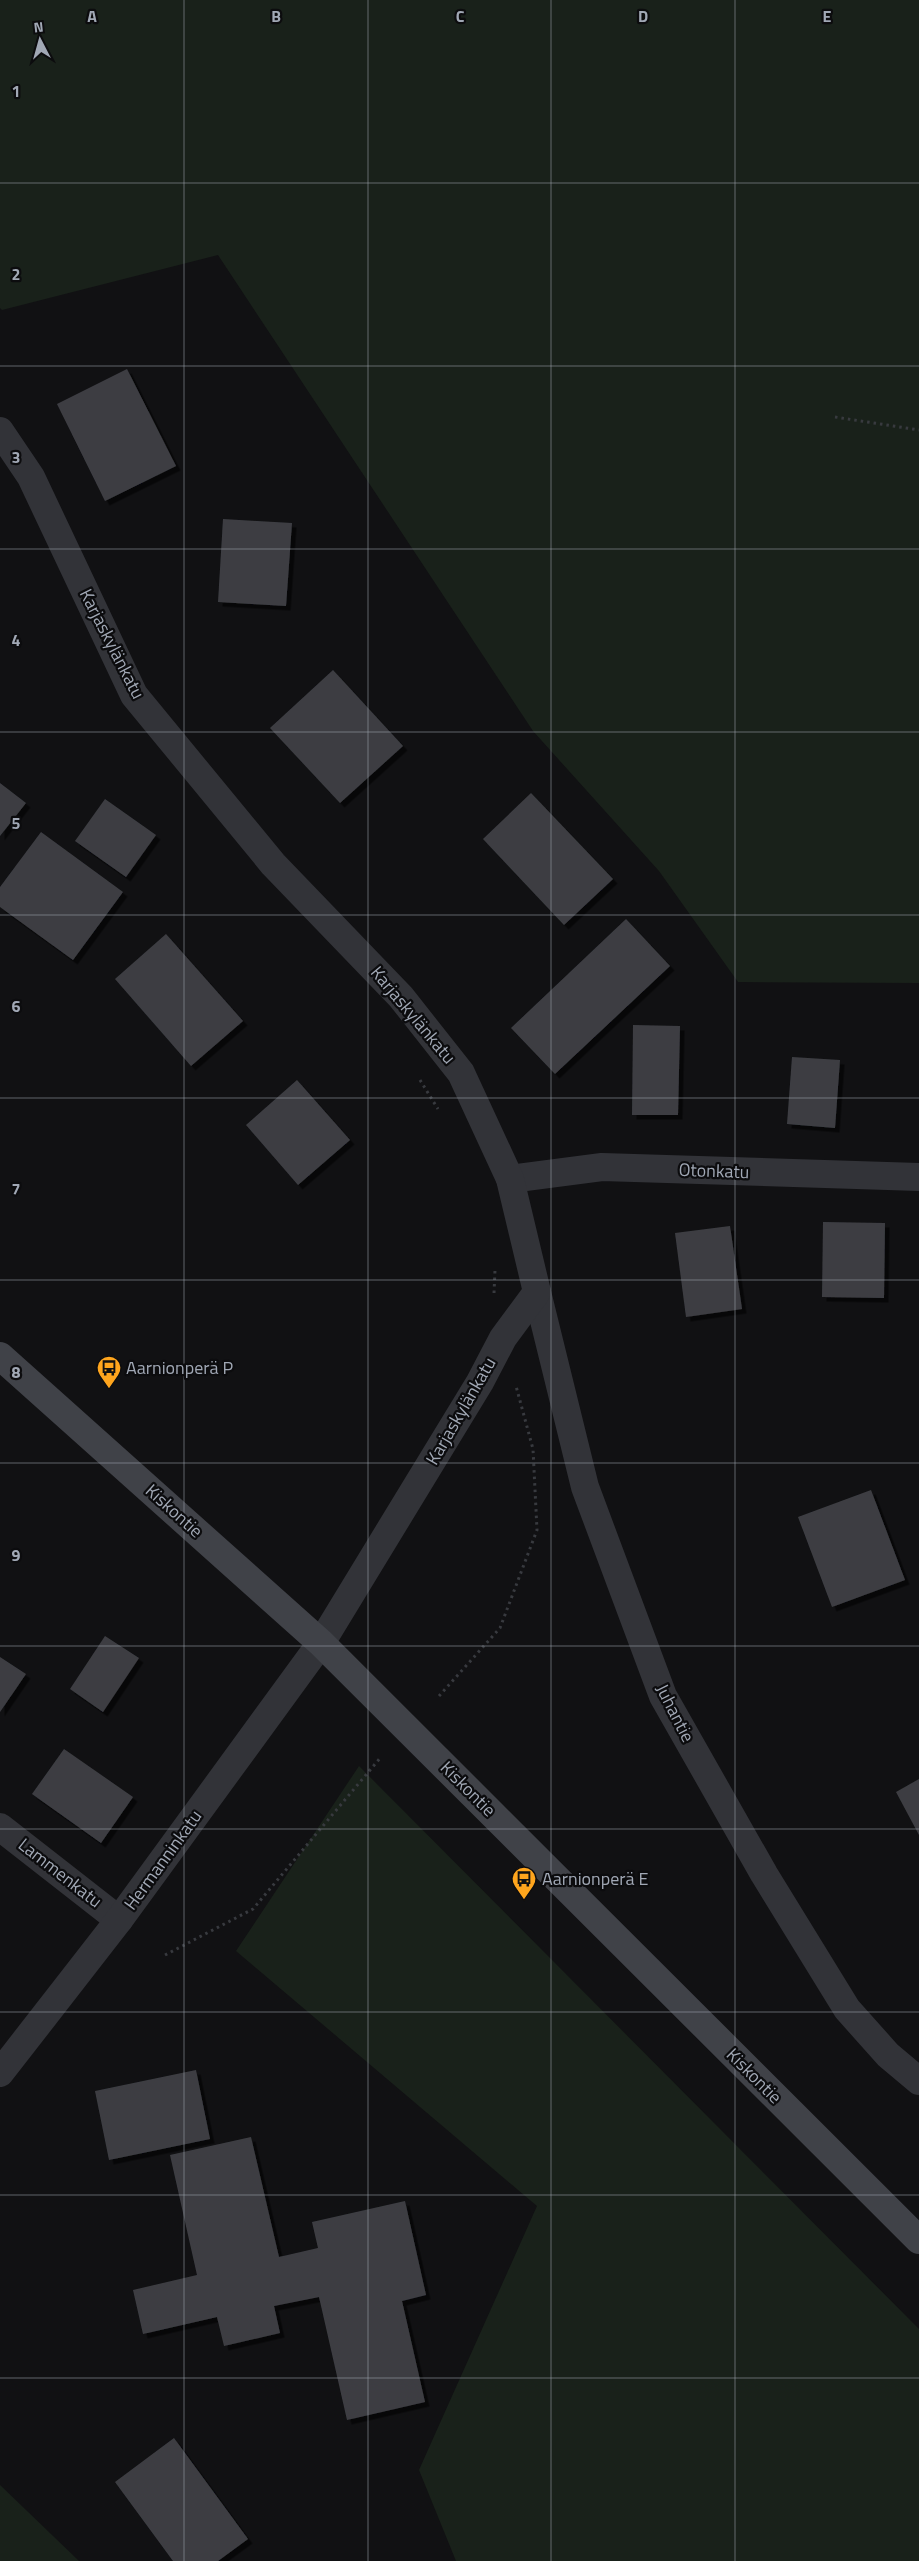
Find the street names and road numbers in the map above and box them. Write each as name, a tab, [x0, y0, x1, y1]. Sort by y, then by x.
street label: Karjaskylänkatu	[73, 584, 152, 704]
street label: Karjaskylänkatu	[364, 960, 462, 1069]
street label: Otonkatu	[678, 1156, 750, 1185]
street label: Karjaskylänkatu	[419, 1352, 502, 1470]
street label: Kiskontie	[140, 1477, 209, 1544]
street label: Juhantie	[649, 1679, 702, 1747]
street label: Kiskontie	[434, 1755, 502, 1823]
street label: Hermanninkatu	[117, 1804, 208, 1915]
street label: Lammenkatu	[13, 1831, 108, 1914]
street label: Kiskontie	[720, 2042, 788, 2110]

